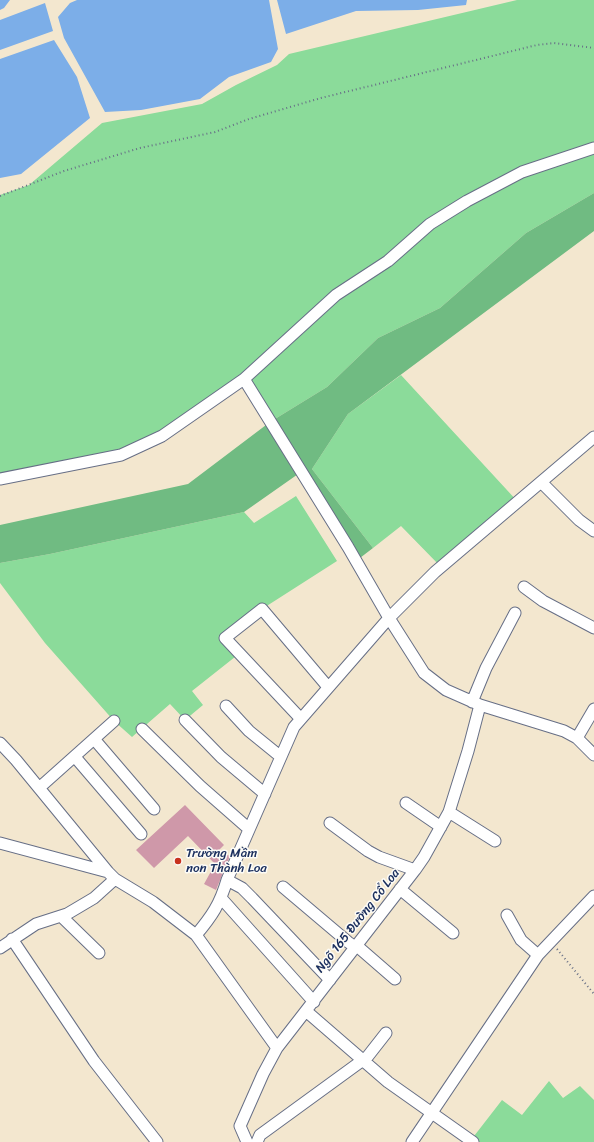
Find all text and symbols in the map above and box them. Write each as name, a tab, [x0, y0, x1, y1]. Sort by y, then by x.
place label: Trường Mầm non Thành Loa	[186, 846, 267, 877]
marker: Trường Mầm non Thành Loa	[173, 856, 183, 866]
street label: Ngõ 165 Đường Cổ Loa	[313, 866, 403, 976]

